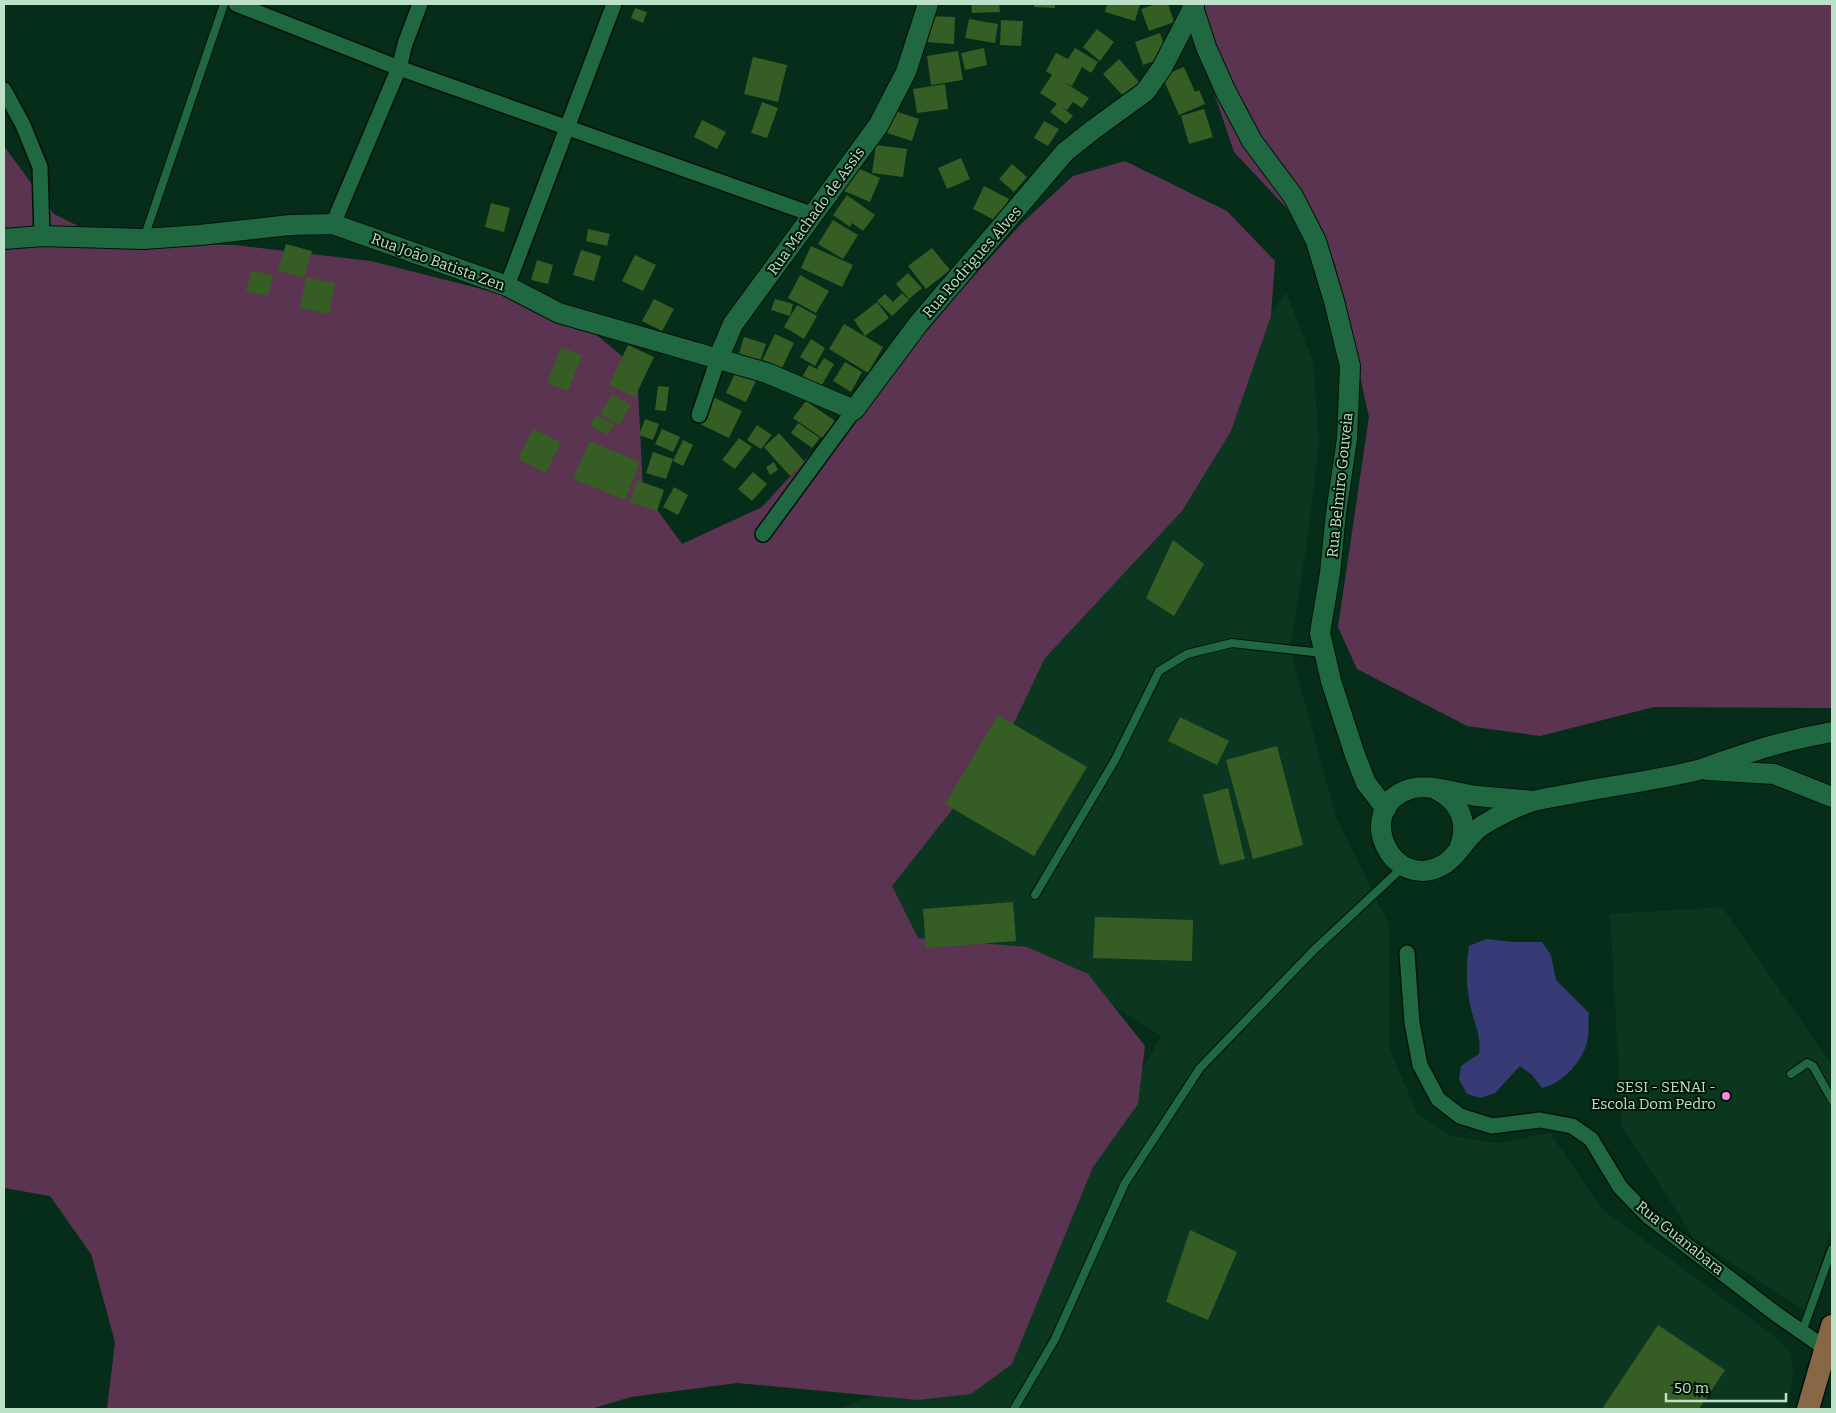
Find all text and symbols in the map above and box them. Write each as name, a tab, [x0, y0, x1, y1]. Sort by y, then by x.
street label: Rua Machado de Assis	[764, 144, 868, 278]
street label: Rua Rodrigues Alves	[919, 203, 1025, 321]
street label: Rua João Batista Zen	[369, 229, 508, 295]
street label: Rua Belmiro Gouveia	[1323, 412, 1357, 558]
place label: SESI - SENAI - Escola Dom Pedro	[1591, 1078, 1716, 1113]
marker: SESI - SENAI - Escola Dom Pedro	[1720, 1090, 1732, 1102]
street label: Rua Guanabara	[1633, 1197, 1727, 1279]
scale bar	[1666, 1370, 1786, 1402]
text: 50 m	[1674, 1379, 1710, 1397]

